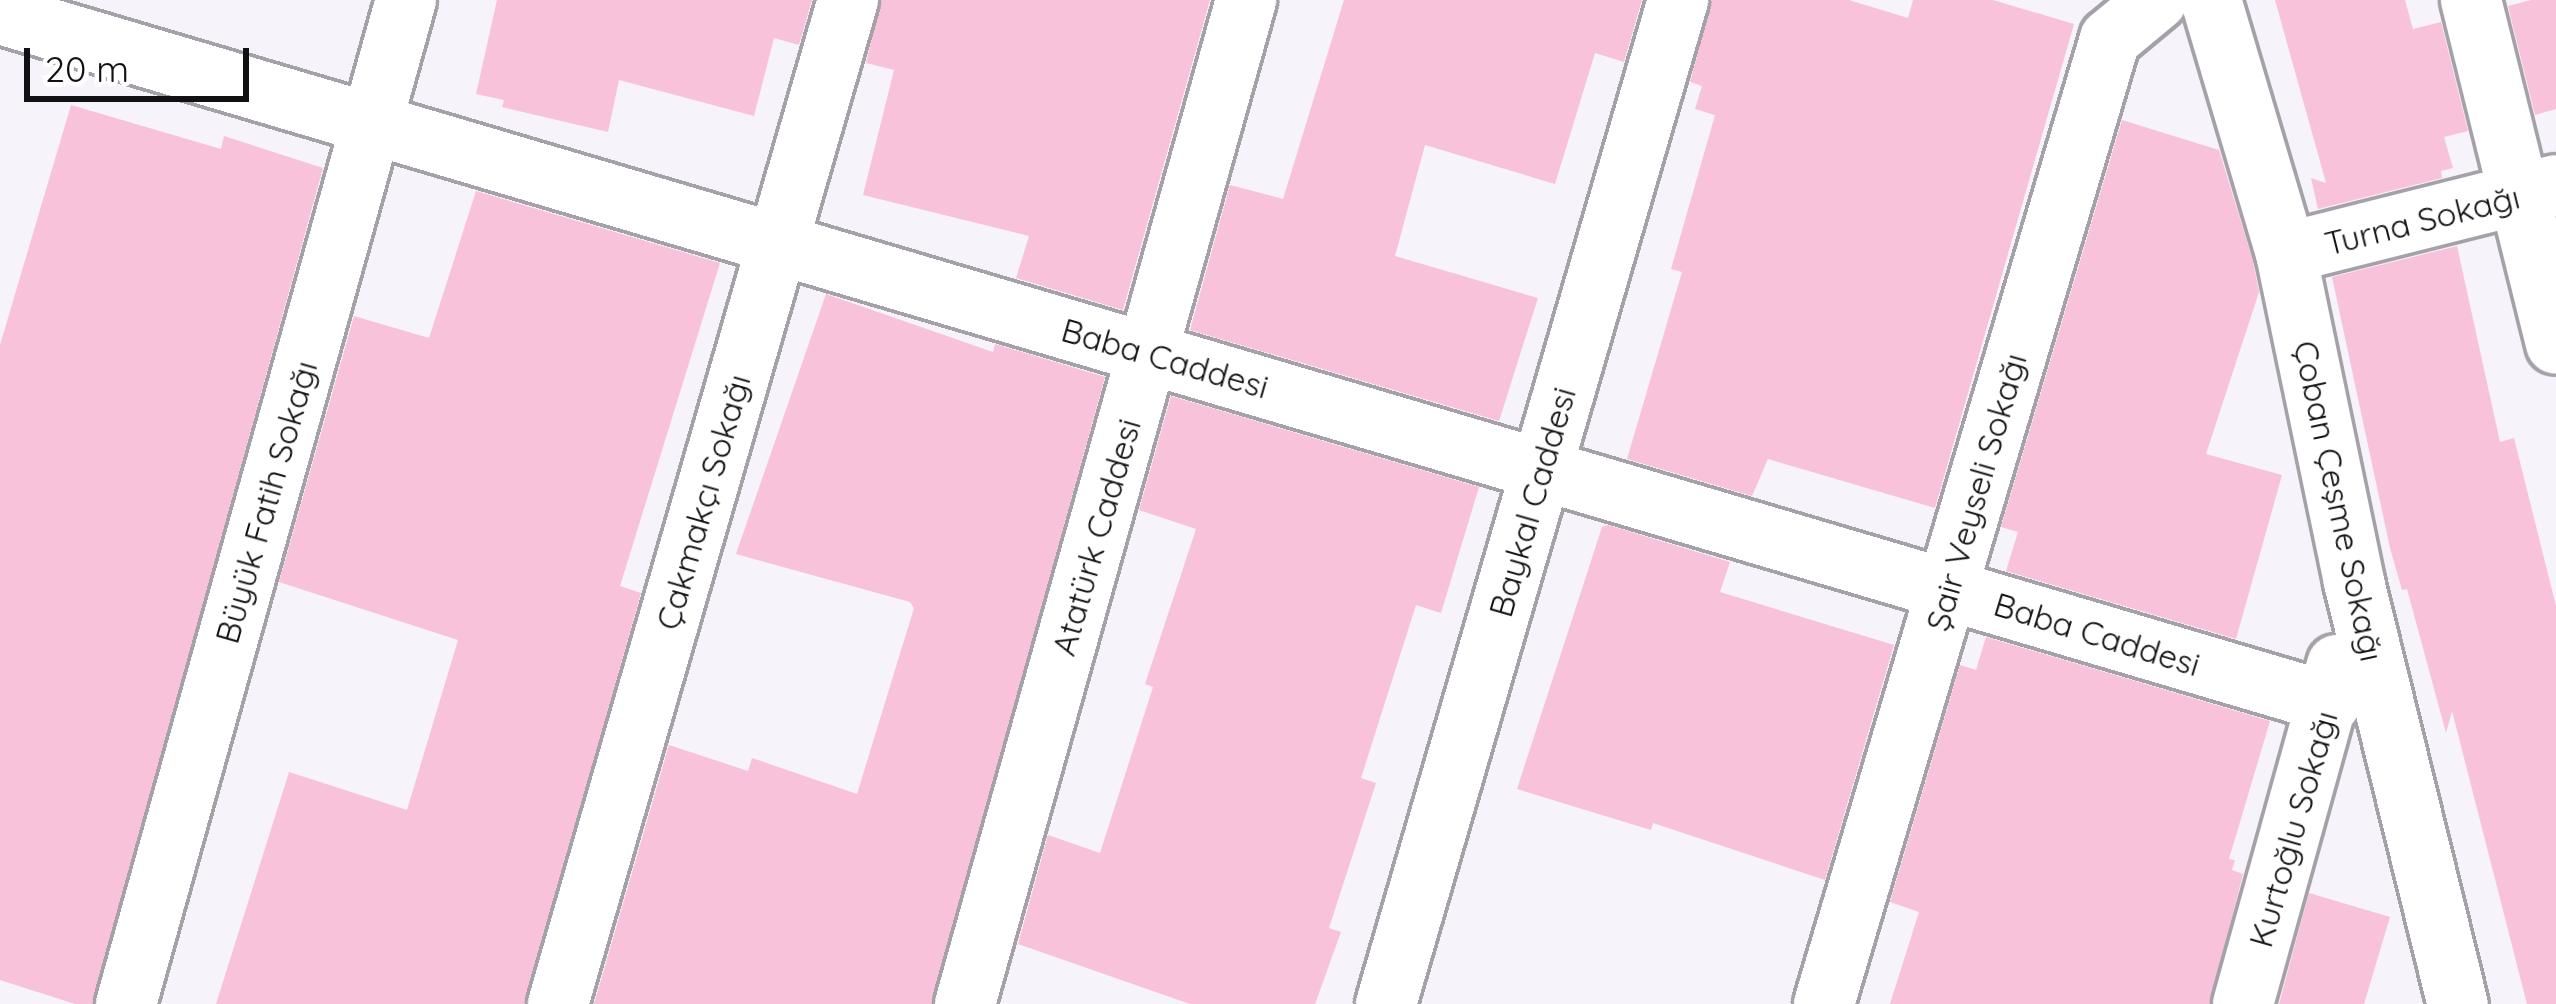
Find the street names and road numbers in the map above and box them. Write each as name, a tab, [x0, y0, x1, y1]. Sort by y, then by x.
street label: Turna Sokağı	[2321, 177, 2523, 263]
street label: Baba Caddesi	[1057, 310, 1273, 406]
street label: Çoban Çeşme Sokağı	[2286, 337, 2392, 665]
street label: Şair Veyseli Sokağı	[1917, 349, 2035, 635]
street label: Büyük Fatih Sokağı	[207, 356, 325, 648]
street label: Çakmakçı Sokağı	[648, 370, 758, 634]
street label: Baykal Caddesi	[1480, 383, 1584, 621]
street label: Atatürk Caddesi	[1043, 414, 1149, 660]
street label: Baba Caddesi	[1989, 584, 2205, 684]
street label: Kurtoğlu Sokağı	[2240, 706, 2346, 952]

